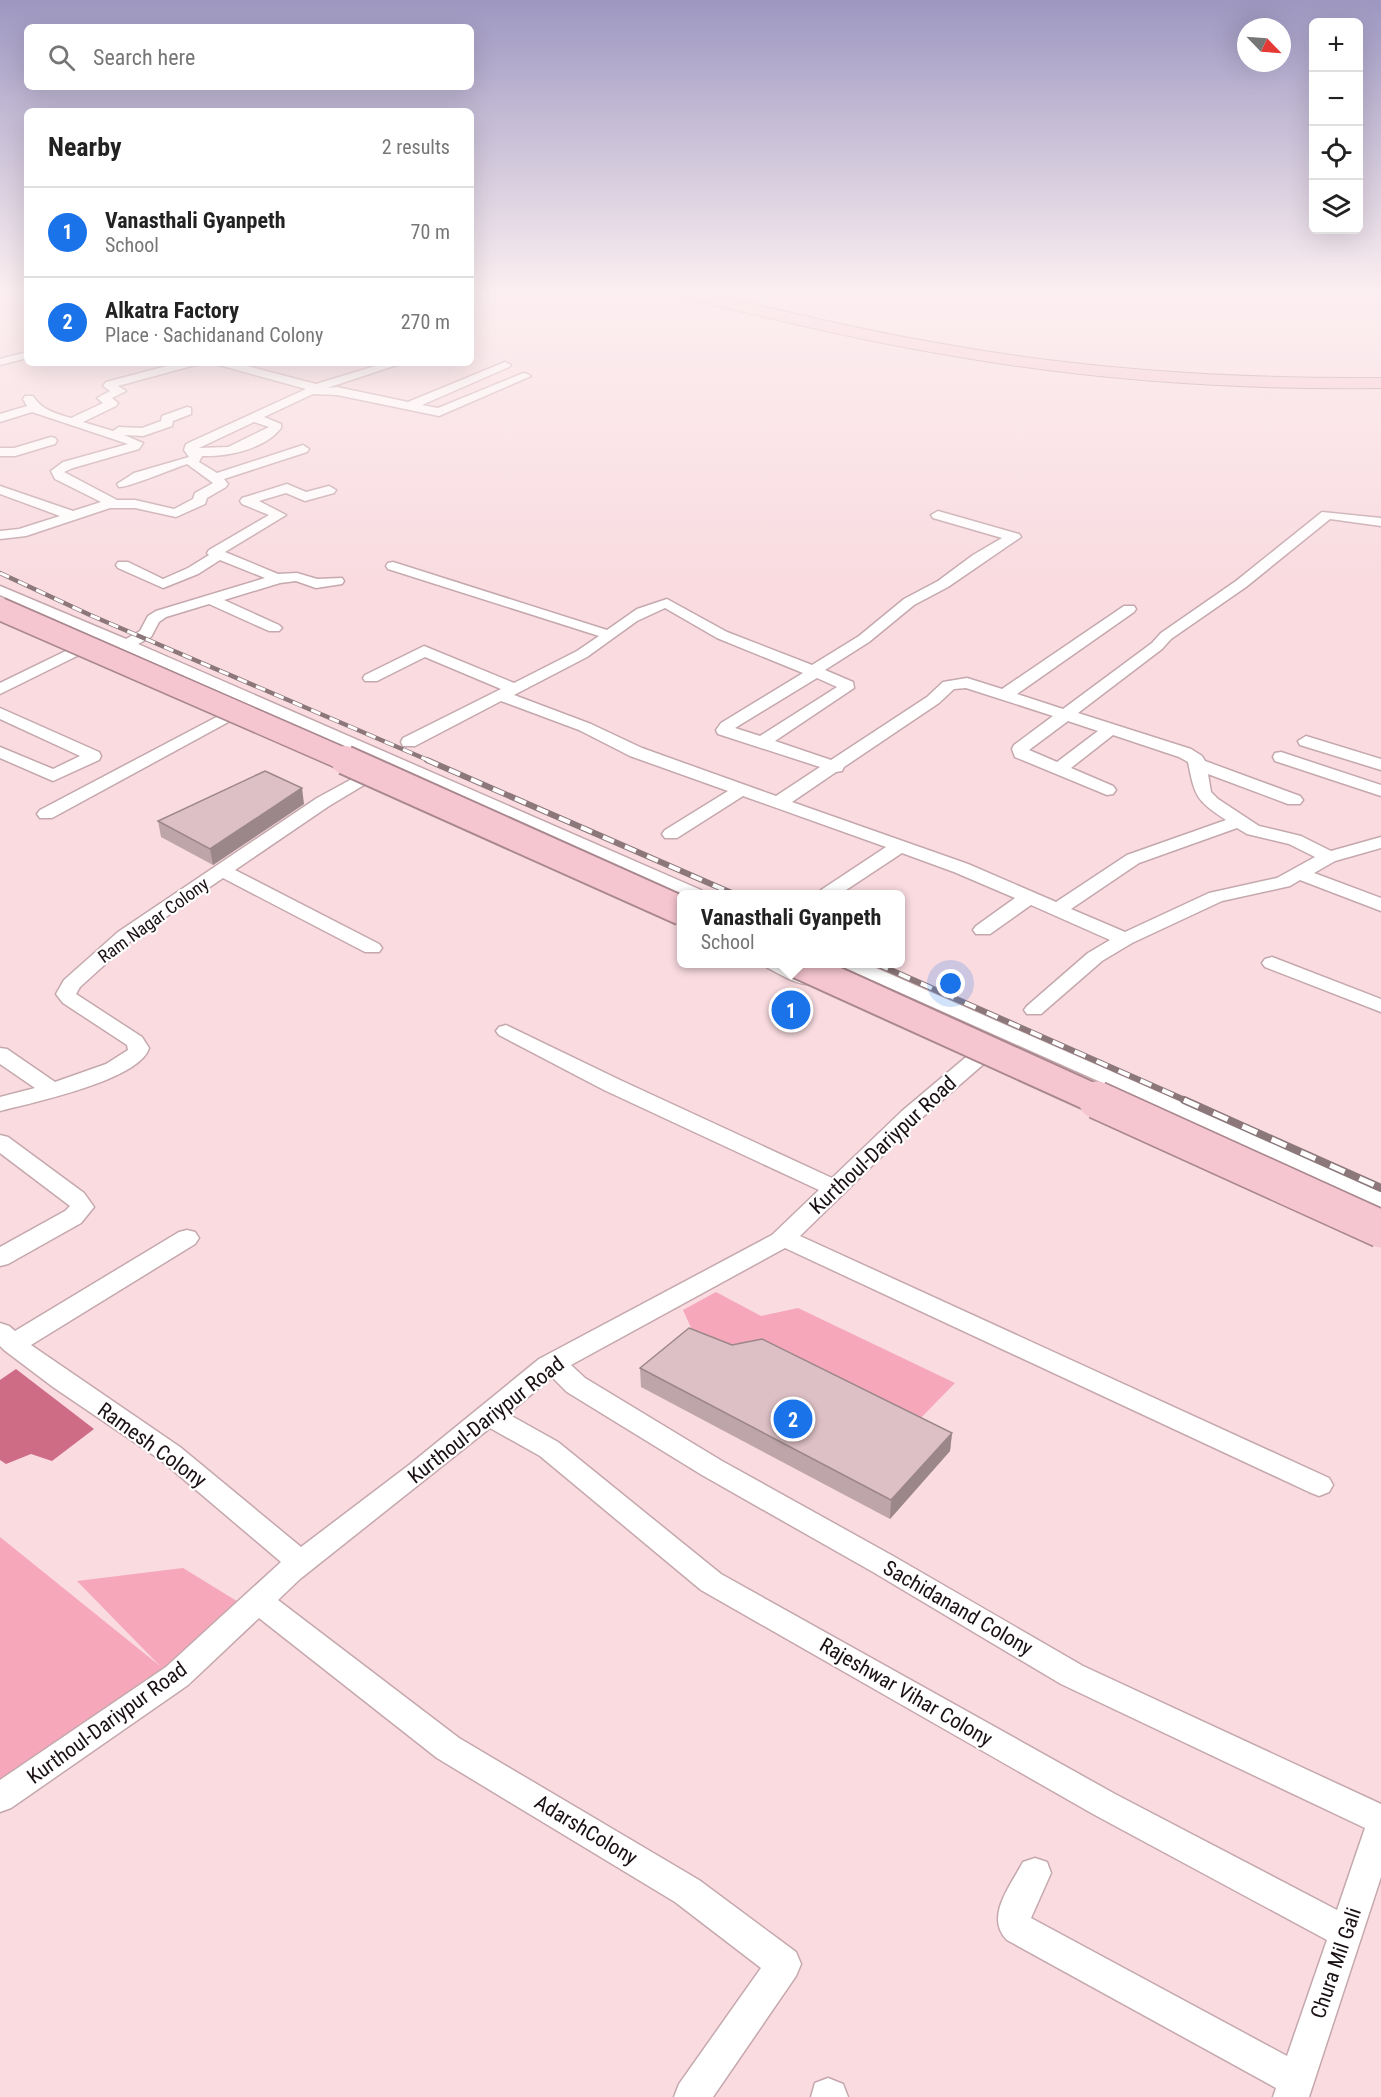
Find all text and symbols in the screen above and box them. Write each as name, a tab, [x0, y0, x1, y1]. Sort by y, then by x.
north arrow	[1237, 18, 1291, 72]
map controls	[1309, 18, 1363, 234]
button: +	[1309, 18, 1363, 72]
search box	[24, 24, 474, 90]
icon: search	[45, 41, 78, 74]
text: Search here	[93, 45, 195, 70]
button: −	[1309, 72, 1363, 126]
button: locate	[1309, 126, 1363, 180]
text: Nearby	[48, 132, 122, 162]
text: 2 results	[382, 135, 450, 159]
button: layers	[1309, 180, 1363, 234]
text: Vanasthali Gyanpeth	[105, 208, 286, 233]
text: 1	[62, 220, 73, 244]
text: 70 m	[411, 220, 450, 244]
text: School	[105, 233, 159, 257]
text: Alkatra Factory	[105, 298, 239, 323]
text: 2	[62, 310, 73, 334]
text: 270 m	[401, 310, 450, 334]
text: Place · Sachidanand Colony	[105, 323, 323, 347]
street label: Ram Nagar Colony	[94, 873, 213, 967]
popup	[677, 890, 905, 968]
text: Vanasthali Gyanpeth	[701, 905, 881, 930]
text: School	[701, 930, 755, 954]
your location	[936, 969, 965, 998]
pin: 1	[772, 988, 810, 1032]
street label: Kurthoul-Dariypur Road	[805, 1071, 961, 1219]
street label: Kurthoul-Dariypur Road	[403, 1352, 569, 1488]
pin: 2	[774, 1396, 812, 1442]
street label: Ramesh Colony	[93, 1398, 211, 1493]
street label: Sachidanand Colony	[879, 1555, 1037, 1661]
street label: Rajeshwar Vihar Colony	[816, 1633, 997, 1751]
street label: Kurthoul-Dariypur Road	[23, 1657, 191, 1789]
street label: AdarshColony	[530, 1790, 642, 1870]
street label: Chura Mil Gali	[1306, 1904, 1366, 2022]

